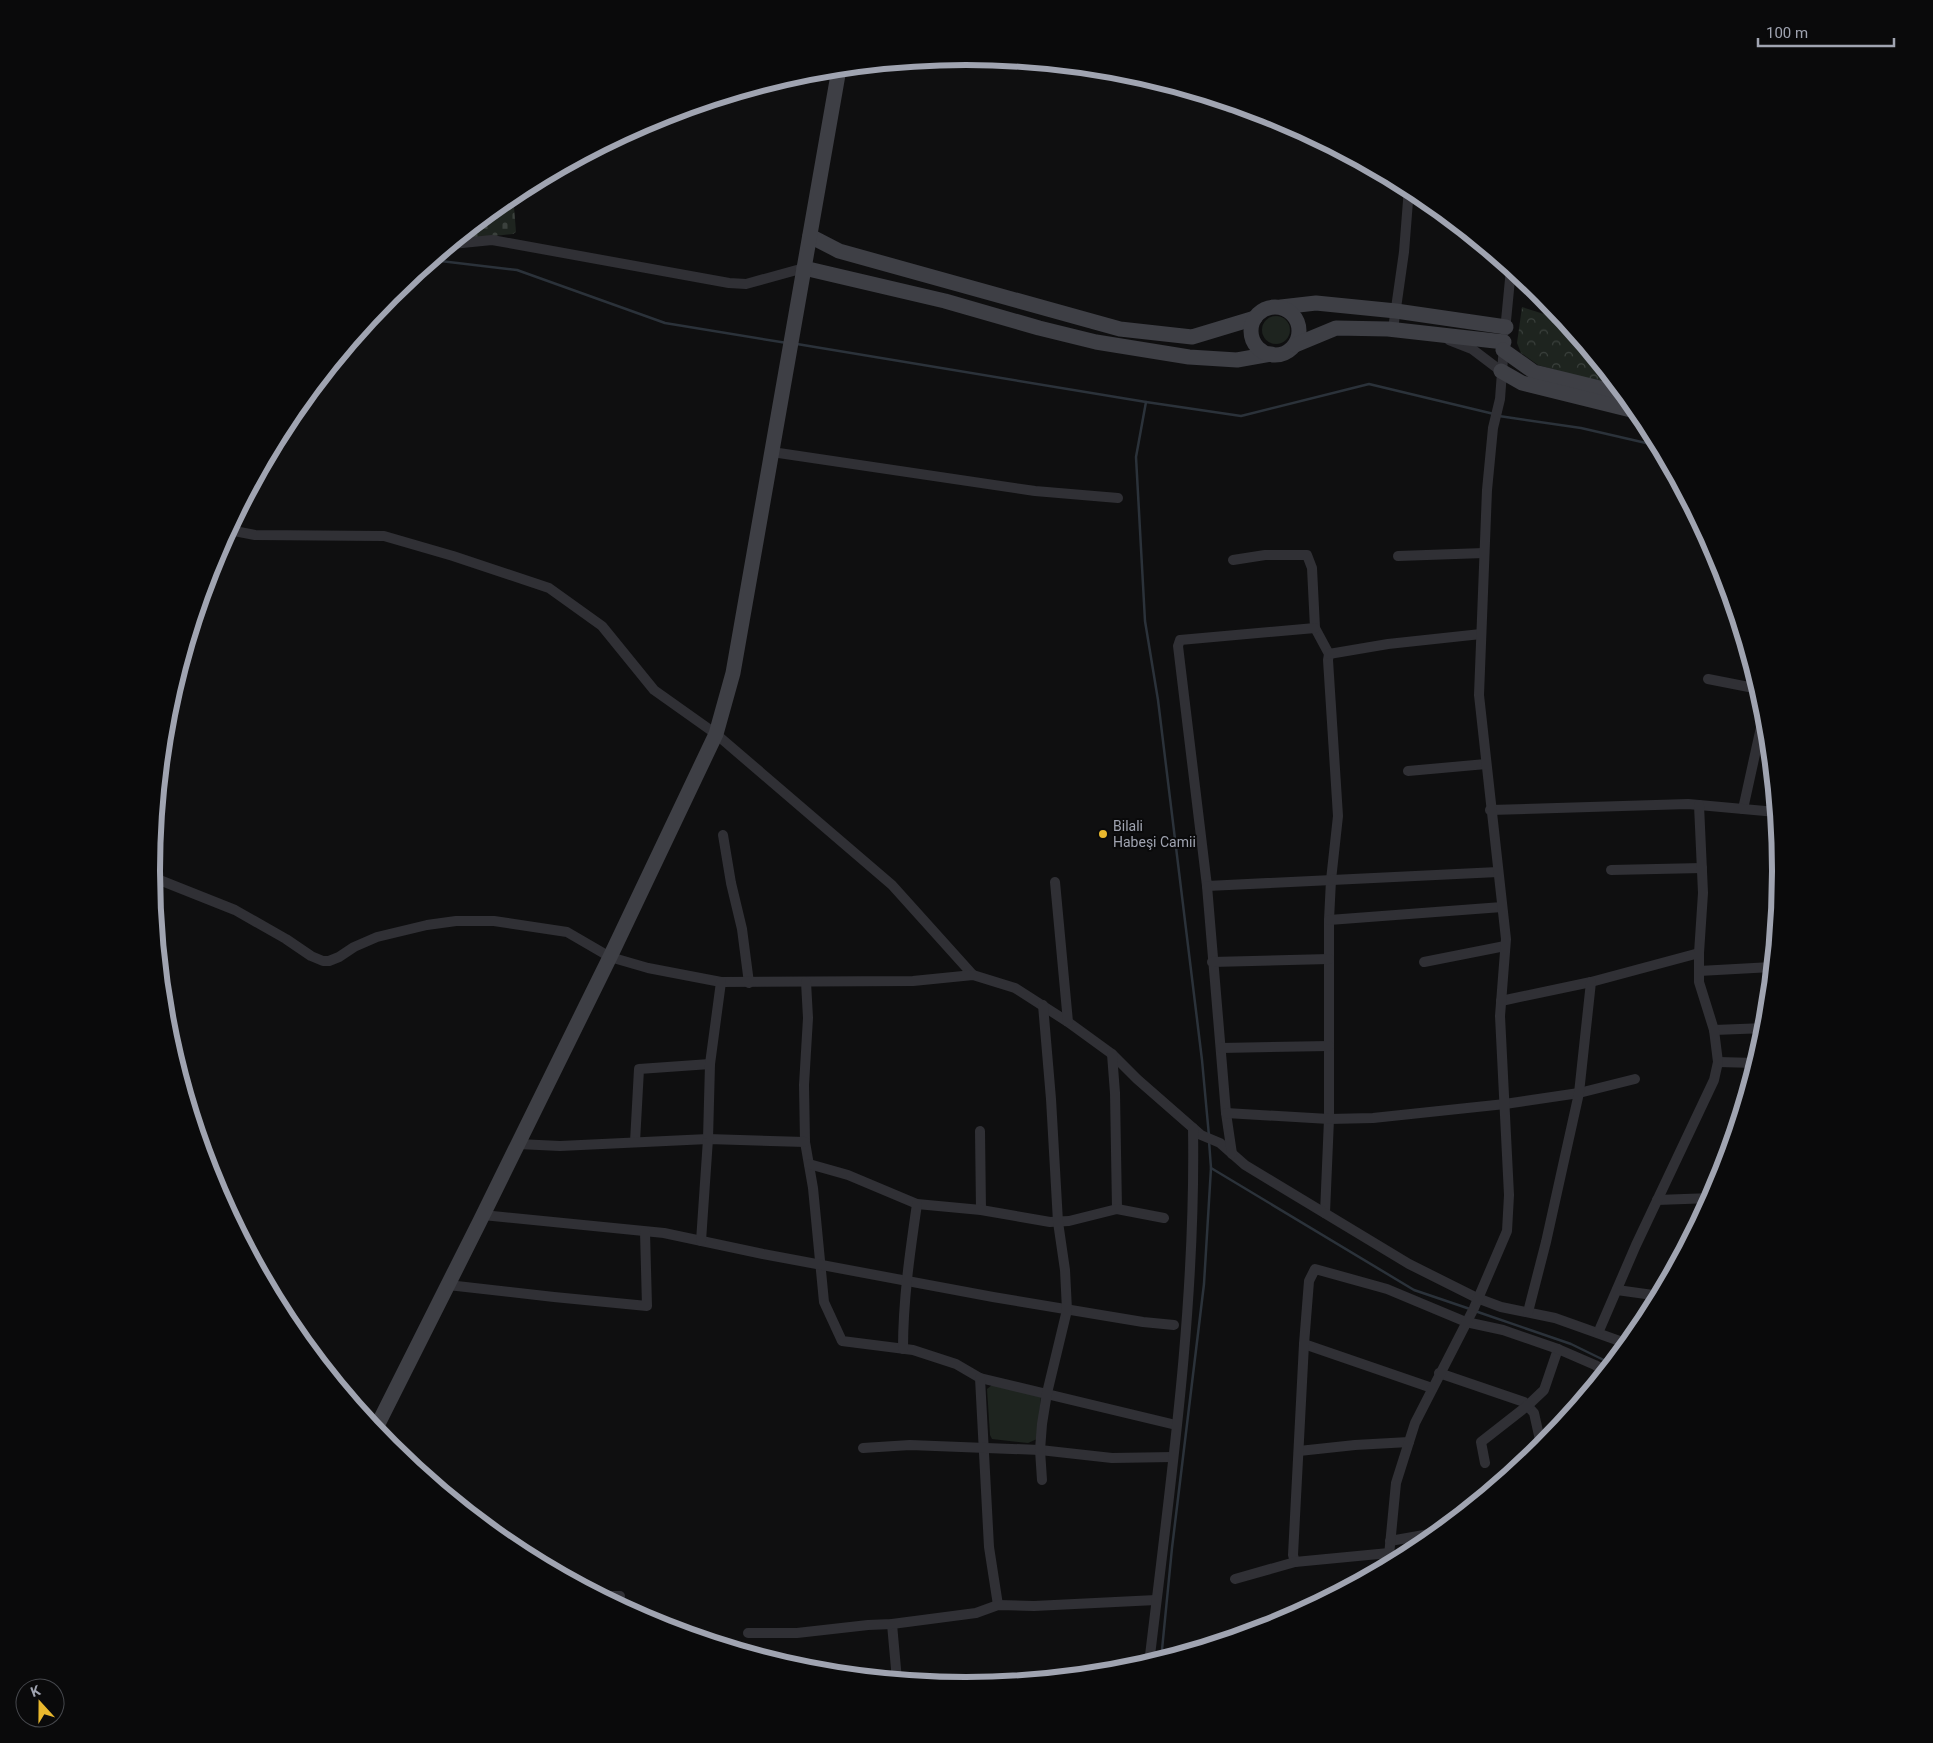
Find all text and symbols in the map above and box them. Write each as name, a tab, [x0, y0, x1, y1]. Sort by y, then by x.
scale bar	[1758, 15, 1894, 47]
text: 100 m	[1766, 24, 1808, 42]
place label: Bilali Habeşi Camii	[1113, 818, 1196, 850]
marker: Bilali Habeşi Camii	[1097, 828, 1109, 840]
north arrow	[15, 1678, 65, 1728]
text: K	[28, 1682, 42, 1700]

